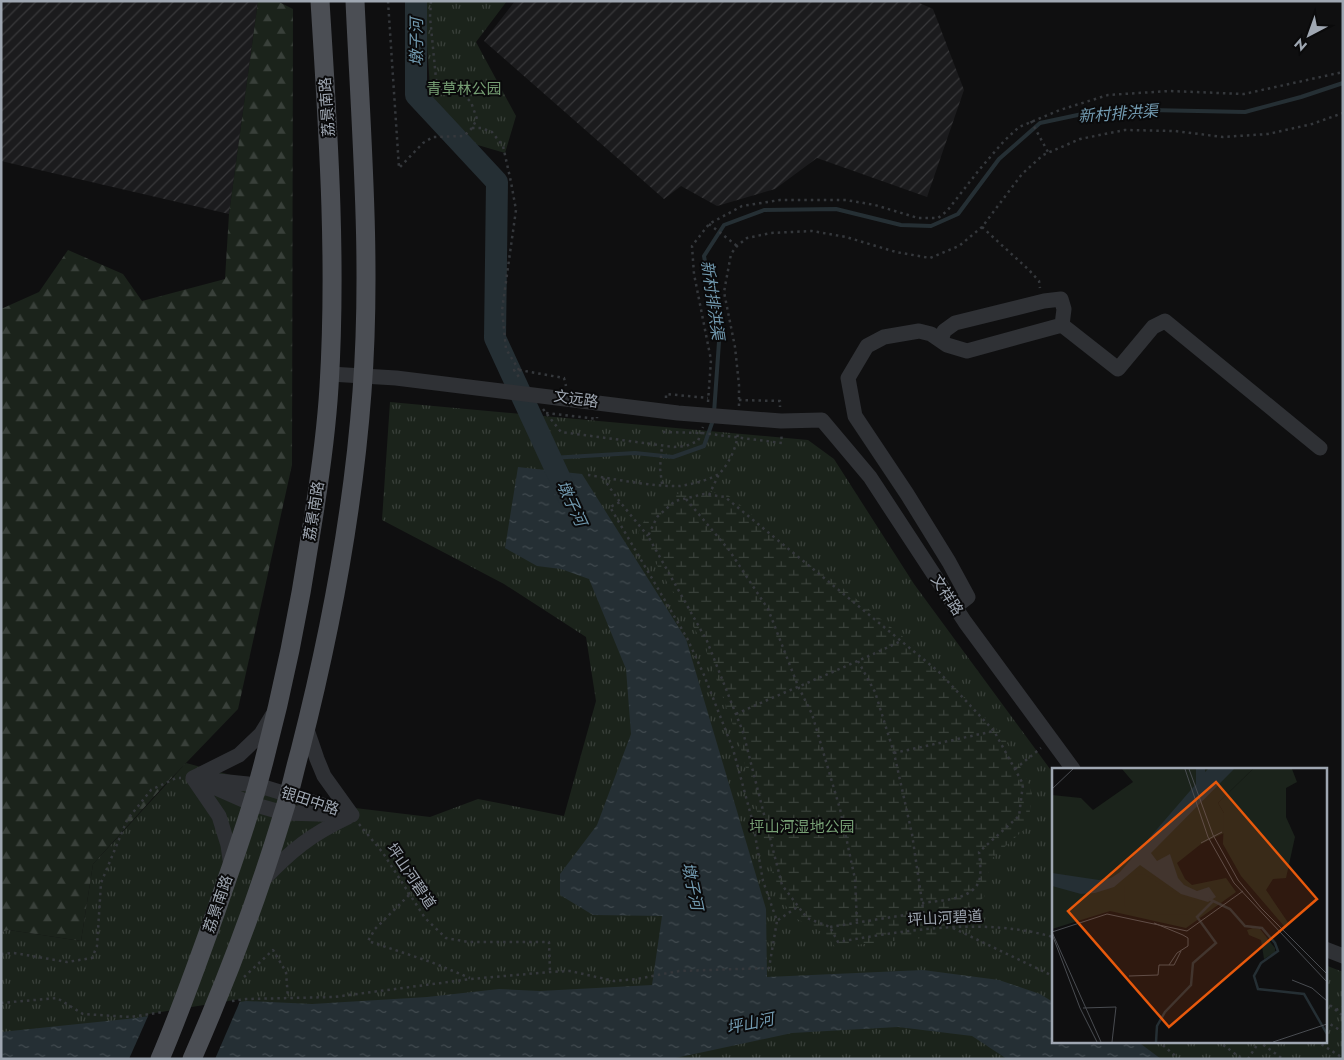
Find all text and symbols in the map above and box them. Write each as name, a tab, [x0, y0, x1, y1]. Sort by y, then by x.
north arrow	[1284, 10, 1334, 60]
water label: 墩子河	[405, 15, 428, 66]
text: N	[1290, 34, 1311, 56]
street label: 荔景南路	[314, 76, 340, 138]
park label: 青草林公园	[426, 78, 502, 100]
water label: 新村排洪渠	[1077, 99, 1161, 128]
water label: 新村排洪渠	[696, 259, 730, 343]
street label: 文远路	[552, 385, 600, 413]
water label: 墩子河	[551, 477, 593, 533]
street label: 荔景南路	[298, 480, 330, 542]
street label: 文祥路	[926, 570, 968, 620]
inset map	[1052, 768, 1326, 1042]
street label: 银田中路	[278, 781, 342, 821]
park label: 坪山河湿地公园	[749, 816, 855, 838]
street label: 坪山河碧道	[381, 839, 441, 913]
water label: 墩子河	[676, 860, 709, 915]
street label: 荔景南路	[198, 872, 238, 936]
street label: 坪山河碧道	[907, 905, 983, 931]
water label: 坪山河	[724, 1007, 779, 1040]

